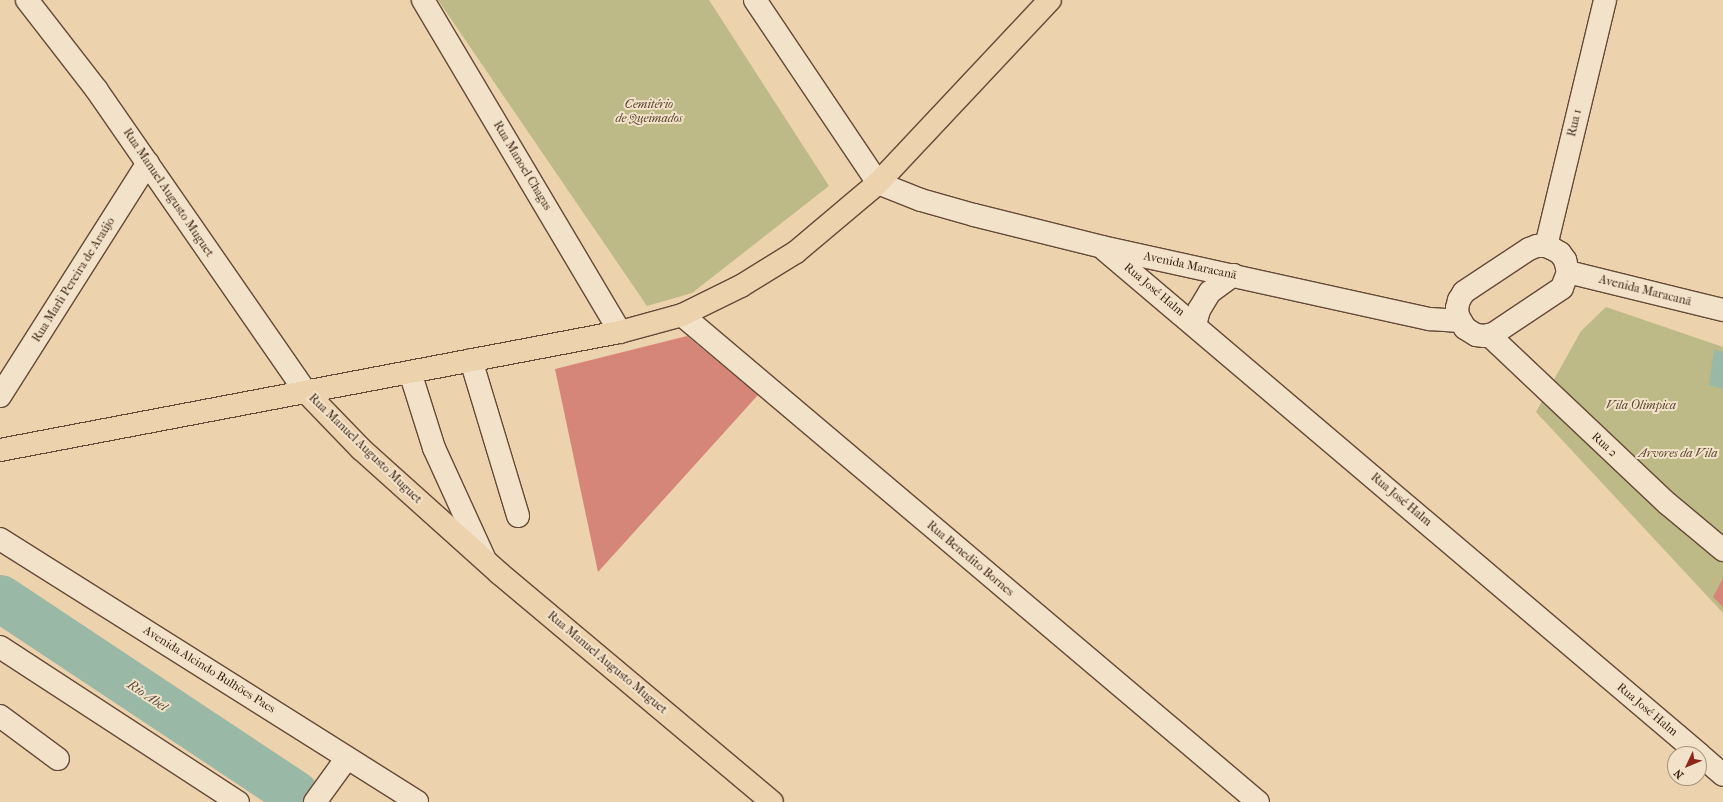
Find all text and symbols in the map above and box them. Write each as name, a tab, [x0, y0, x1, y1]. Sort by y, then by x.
park label: Cemitério de Queimados	[615, 98, 683, 126]
street label: Rua 1	[1565, 108, 1585, 138]
street label: Rua Manoel Chagas	[490, 119, 554, 213]
street label: Rua Manuel Augusto Muguet	[120, 126, 216, 260]
street label: Rua Marli Pereira de Araújo	[30, 215, 118, 345]
street label: Avenida Maracanã	[1142, 249, 1238, 283]
street label: Rua José Halm	[1121, 260, 1187, 320]
street label: Avenida Maracanã	[1597, 273, 1693, 309]
street label: Rua Manuel Augusto Muguet	[305, 391, 425, 507]
park label: Vila Olimpica	[1606, 399, 1676, 413]
street label: Rua 2	[1588, 430, 1620, 460]
park label: Arvores da Vila	[1639, 447, 1717, 461]
street label: Rua José Halm	[1368, 470, 1434, 530]
street label: Rua Benedito Bornes	[924, 518, 1016, 600]
street label: Rua Manuel Augusto Muguet	[544, 609, 670, 717]
street label: Avenida Alcindo Bulhões Paes	[140, 623, 278, 717]
water label: Rio Abel	[124, 677, 170, 715]
street label: Rua José Halm	[1614, 680, 1680, 740]
north arrow	[1667, 746, 1707, 786]
text: N	[1671, 766, 1686, 782]

